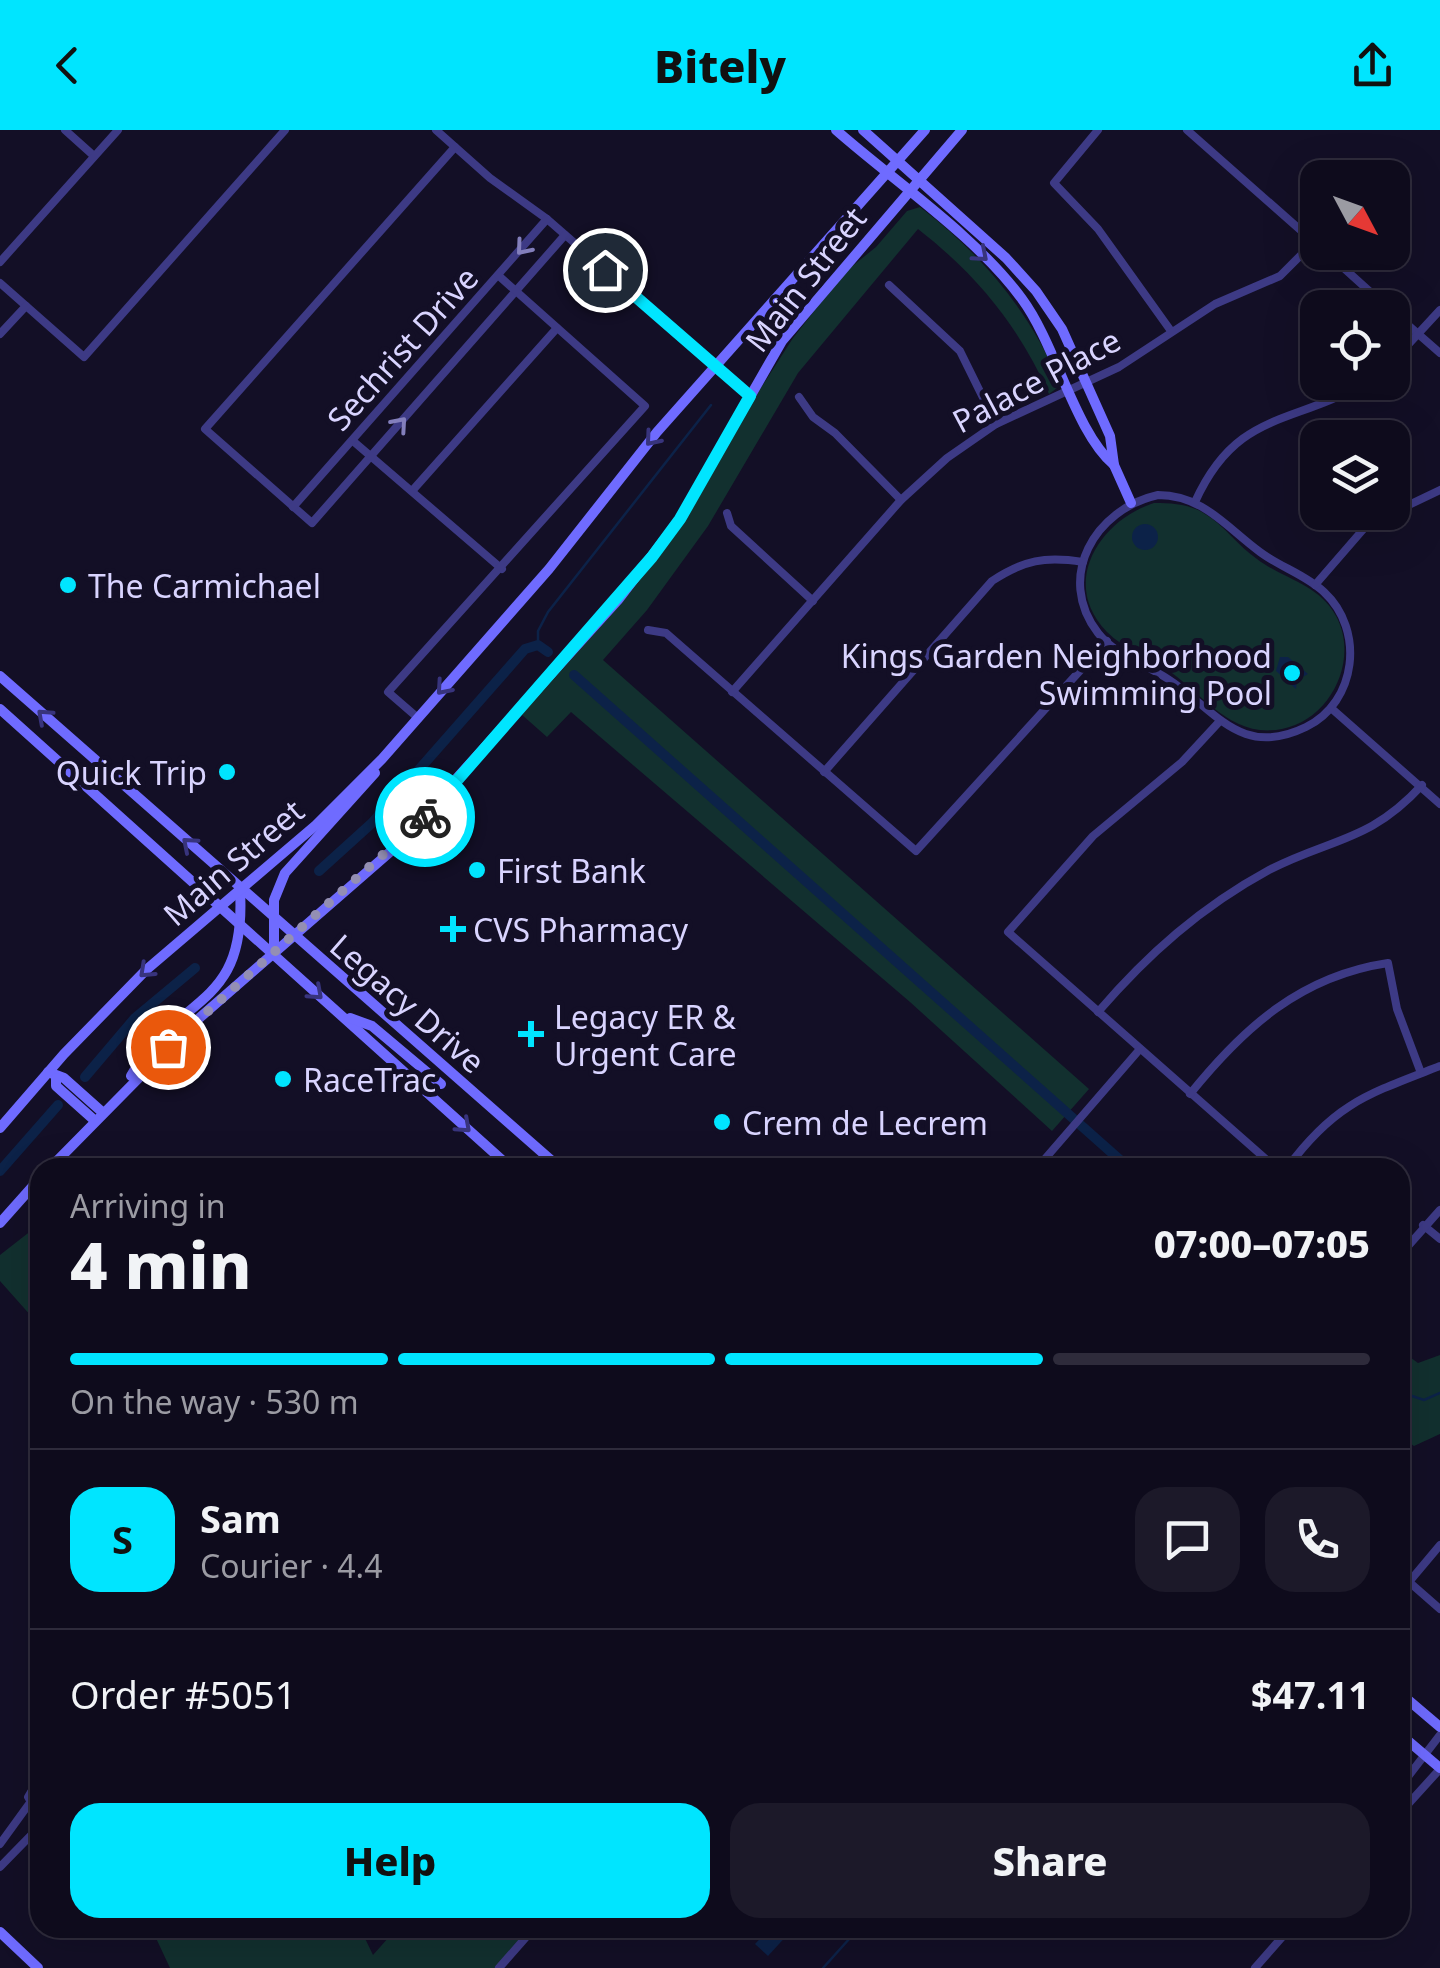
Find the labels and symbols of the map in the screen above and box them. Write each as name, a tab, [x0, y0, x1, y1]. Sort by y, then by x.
north arrow	[1300, 160, 1410, 270]
street label: Main Street	[735, 198, 875, 360]
pin	[563, 228, 648, 313]
one-way arrow	[517, 236, 535, 254]
one-way arrow	[969, 244, 988, 262]
street label: Sechrist Drive	[317, 257, 487, 439]
street label: Palace Place	[945, 318, 1127, 442]
one-way arrow	[388, 417, 406, 436]
one-way arrow	[645, 428, 663, 446]
place label: The Carmichael	[88, 564, 321, 607]
marker: The Carmichael	[57, 574, 79, 596]
place label: Kings Garden Neighborhood Swimming Pool	[841, 634, 1272, 714]
marker: Kings Garden Neighborhood Swimming Pool	[1281, 662, 1303, 684]
one-way arrow	[437, 676, 455, 695]
one-way arrow	[37, 710, 56, 728]
place label: Quick Trip	[56, 751, 207, 794]
marker: Quick Trip	[216, 761, 238, 783]
courier	[375, 767, 475, 867]
street label: Main Street	[154, 789, 312, 935]
one-way arrow	[182, 838, 201, 856]
place label: First Bank	[497, 849, 646, 892]
marker: First Bank	[466, 859, 488, 881]
place label: CVS Pharmacy	[473, 908, 689, 951]
marker: CVS Pharmacy	[442, 918, 464, 940]
street label: Legacy Drive	[322, 924, 494, 1082]
one-way arrow	[139, 959, 157, 977]
one-way arrow	[304, 981, 323, 999]
place label: Legacy ER & Urgent Care	[554, 995, 736, 1075]
pin	[126, 1005, 211, 1090]
marker: Legacy ER & Urgent Care	[518, 1021, 544, 1047]
place label: RaceTrac	[303, 1058, 436, 1101]
marker: RaceTrac	[272, 1068, 294, 1090]
place label: Crem de Lecrem	[742, 1101, 988, 1144]
marker: Crem de Lecrem	[711, 1111, 733, 1133]
one-way arrow	[452, 1114, 471, 1132]

